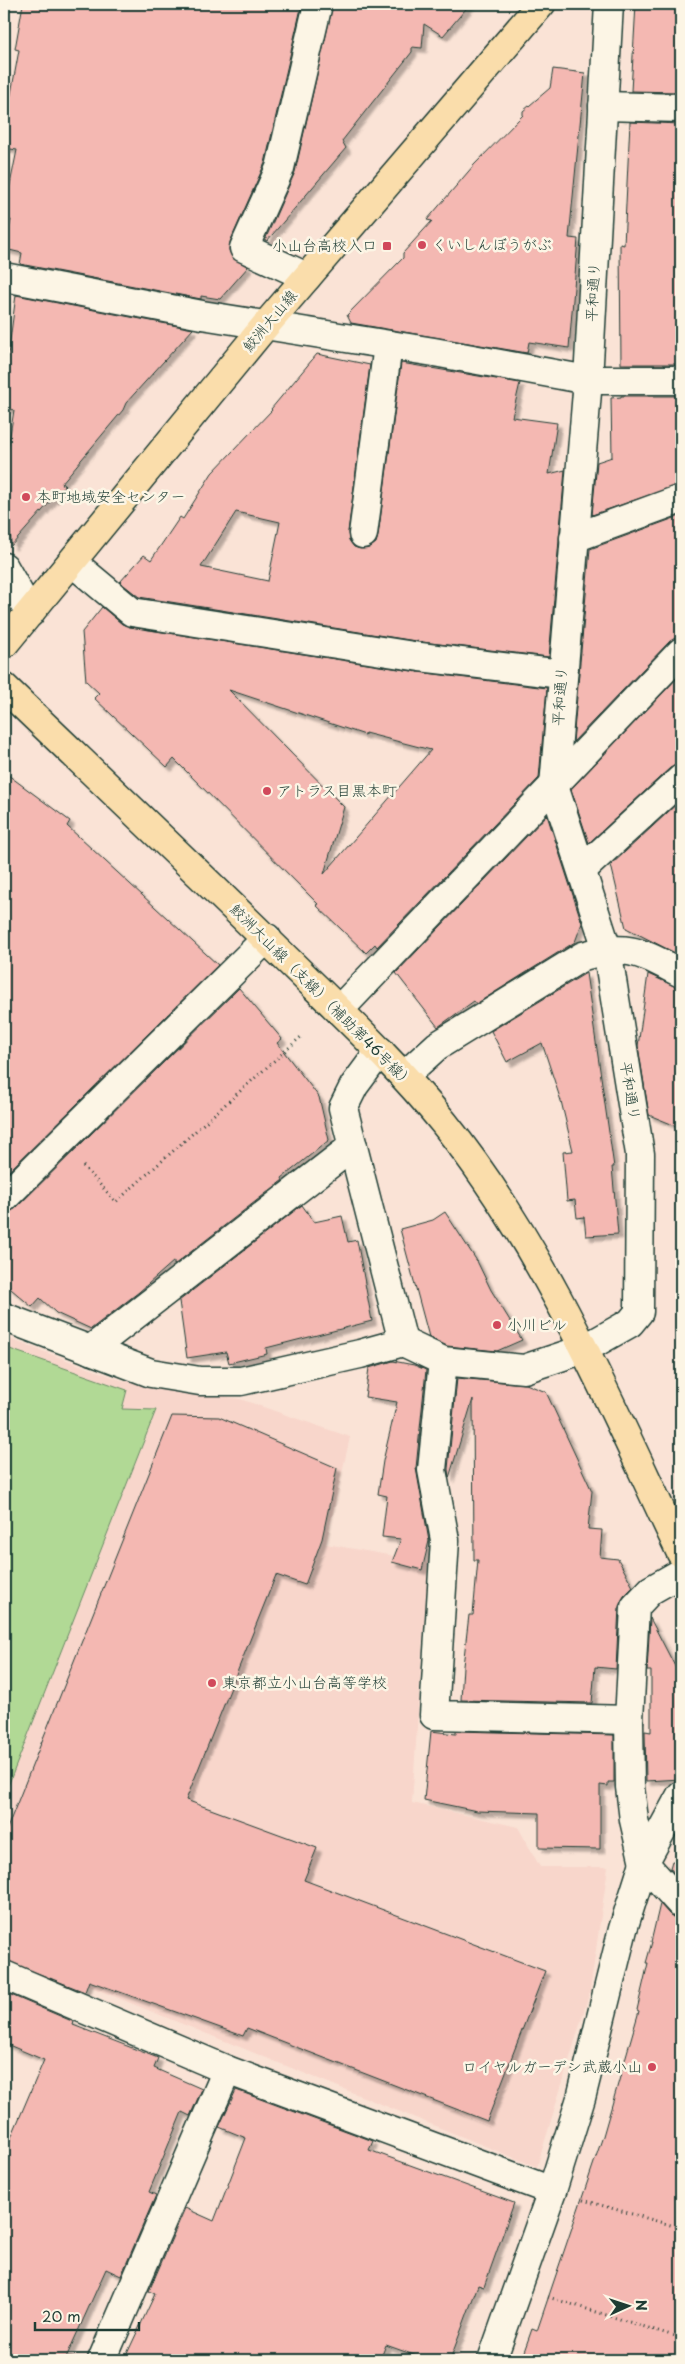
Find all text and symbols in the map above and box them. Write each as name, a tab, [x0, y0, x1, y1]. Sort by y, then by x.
place label: くいしんぼうがぶ	[432, 232, 552, 255]
place label: 小山台高校入口	[272, 233, 377, 256]
marker: くいしんぼうがぶ	[416, 239, 428, 251]
marker: 小山台高校入口	[381, 240, 393, 252]
street label: 平和通り	[578, 261, 605, 322]
street label: 鮫洲大山線	[236, 284, 302, 356]
place label: 本町地域安全センター	[36, 484, 185, 507]
marker: 本町地域安全センター	[20, 491, 32, 503]
street label: 平和通り	[545, 665, 572, 727]
place label: アトラス目黒本町	[277, 778, 397, 801]
marker: アトラス目黒本町	[261, 785, 273, 797]
street label: 鮫洲大山線（支線）（補助第46号線）	[226, 897, 421, 1092]
street label: 平和通り	[615, 1059, 648, 1122]
place label: 小川ビル	[507, 1312, 567, 1335]
marker: 小川ビル	[491, 1319, 503, 1331]
place label: 東京都立小山台高等学校	[222, 1670, 387, 1693]
marker: 東京都立小山台高等学校	[206, 1677, 218, 1689]
place label: ロイヤルガーデン武蔵小山	[462, 2054, 642, 2077]
marker: ロイヤルガーデン武蔵小山	[646, 2061, 658, 2073]
north arrow	[602, 2282, 652, 2332]
scale bar	[35, 2299, 139, 2331]
text: N	[631, 2299, 652, 2311]
text: 20 m	[42, 2304, 81, 2327]

